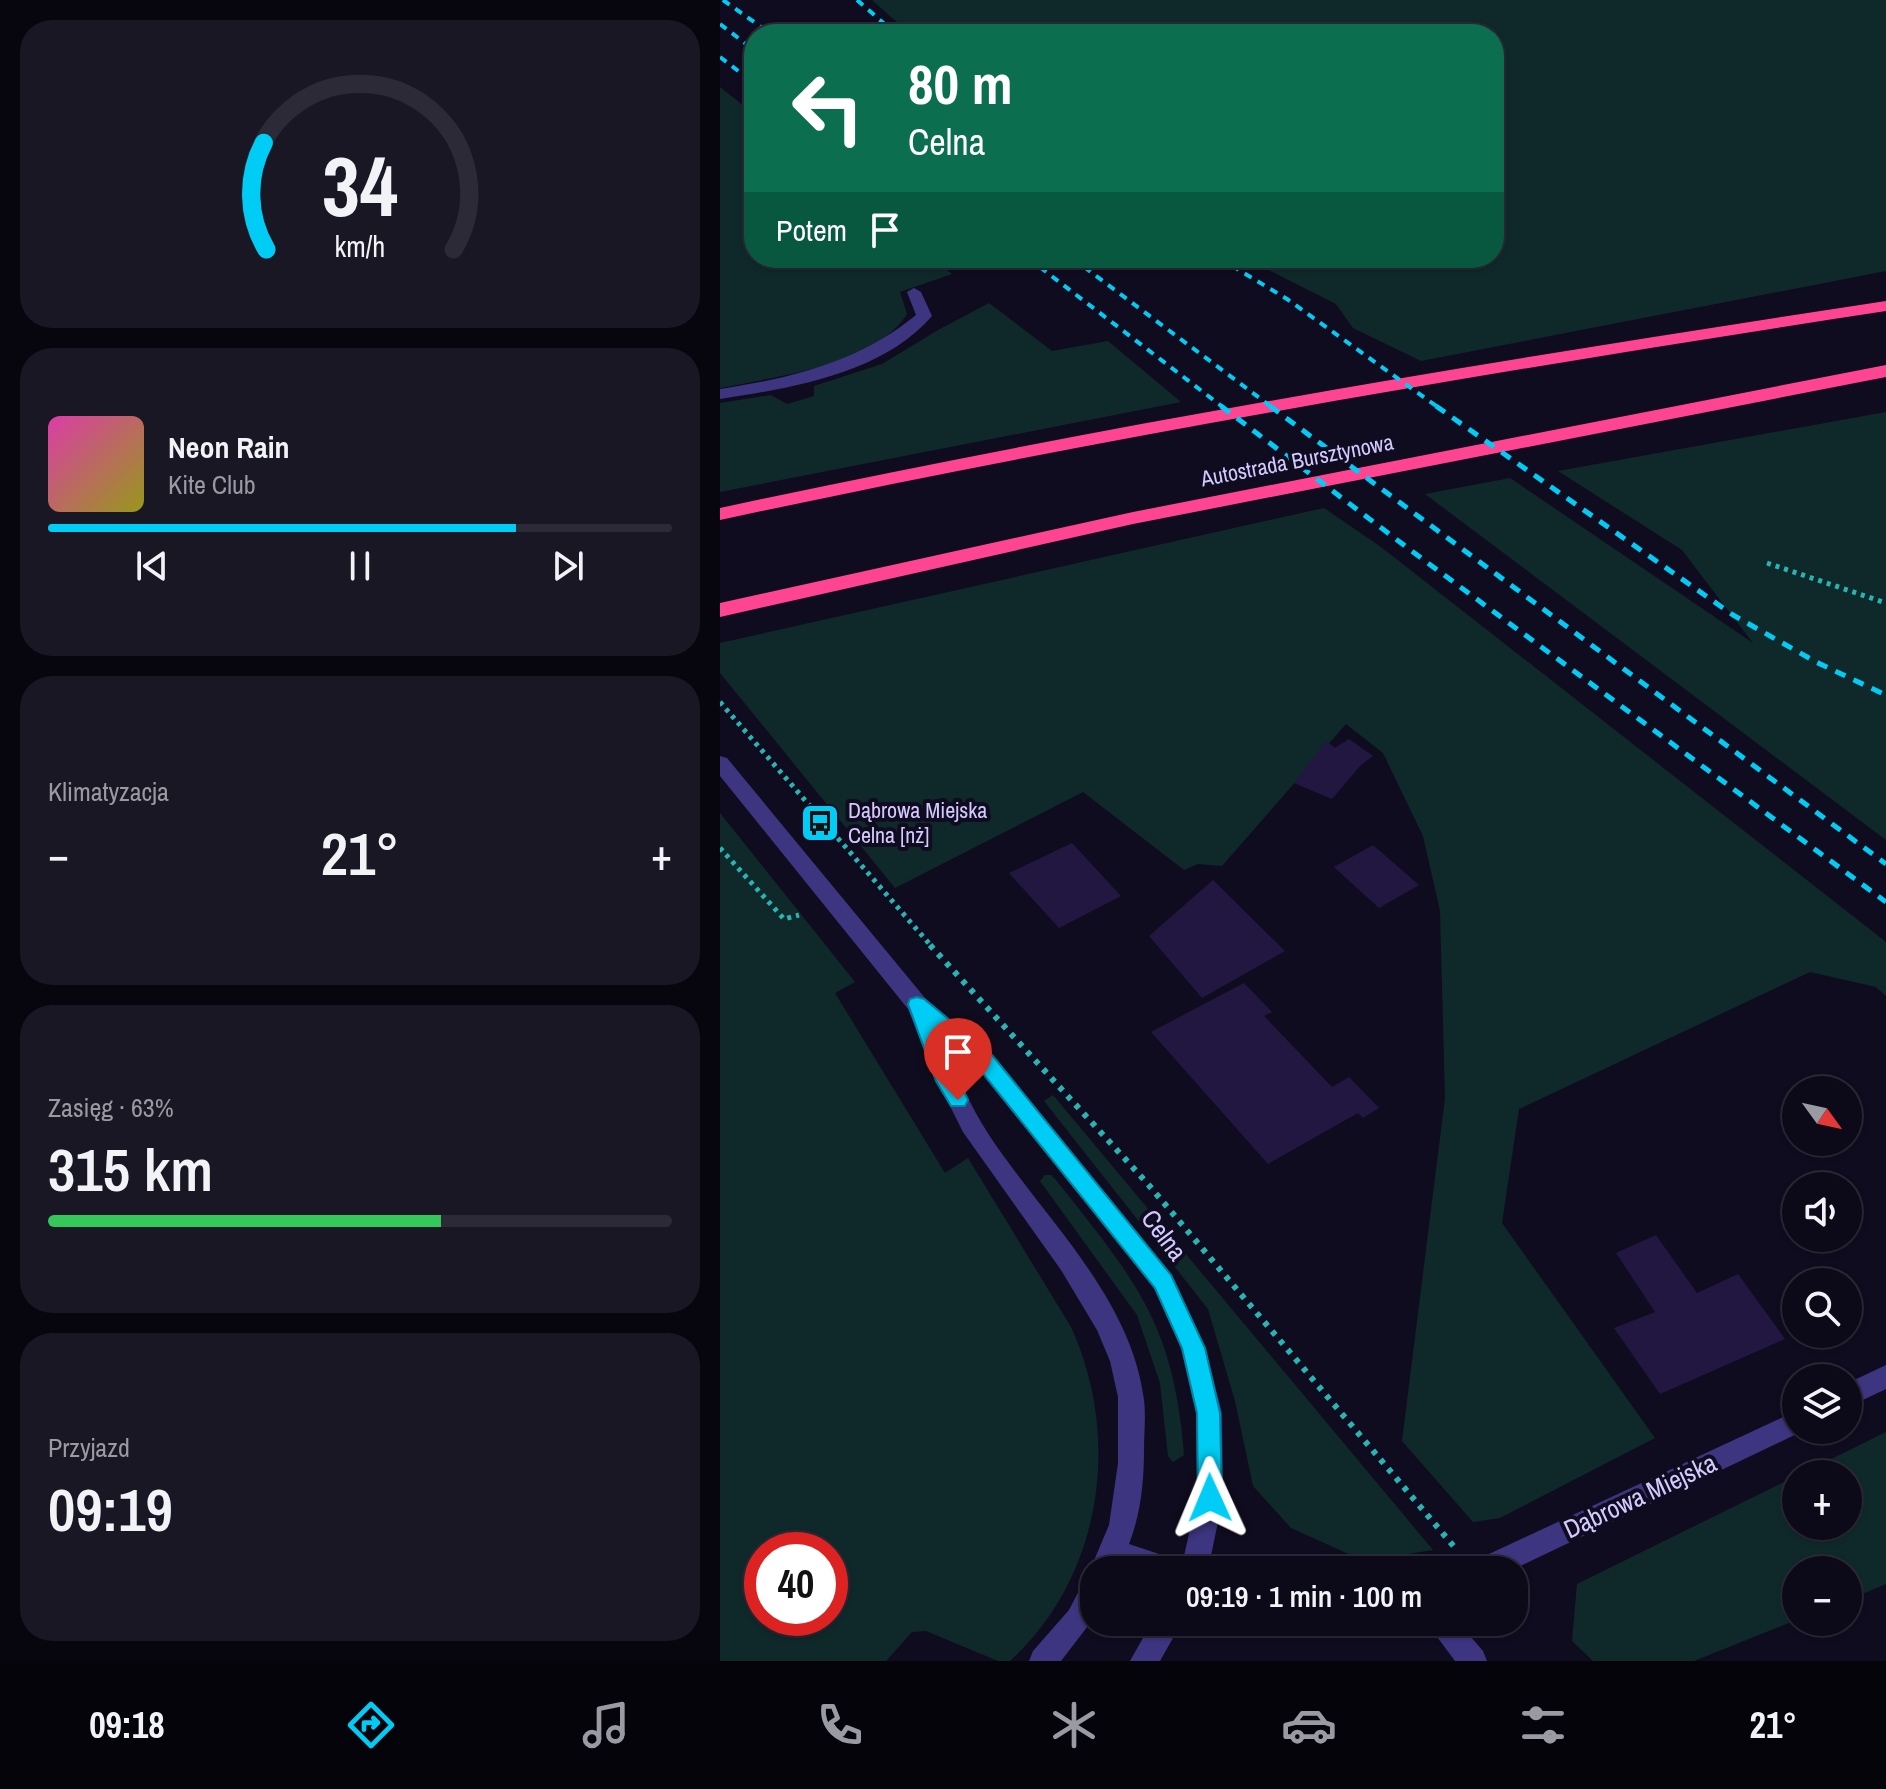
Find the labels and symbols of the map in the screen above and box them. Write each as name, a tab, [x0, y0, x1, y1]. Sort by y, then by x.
street label: Autostrada Bursztynowa	[1197, 427, 1396, 494]
place label: Dąbrowa Miejska Celna [nż]	[848, 795, 987, 850]
bus stop icon: Dąbrowa Miejska Celna [nż]	[799, 802, 841, 844]
pin	[924, 1018, 992, 1100]
north arrow	[1782, 1076, 1862, 1156]
street label: Celna	[1134, 1202, 1195, 1268]
street label: Dąbrowa Miejska	[1558, 1445, 1722, 1546]
position arrow	[1168, 1456, 1252, 1540]
speed limit sign: 40	[744, 1532, 848, 1636]

